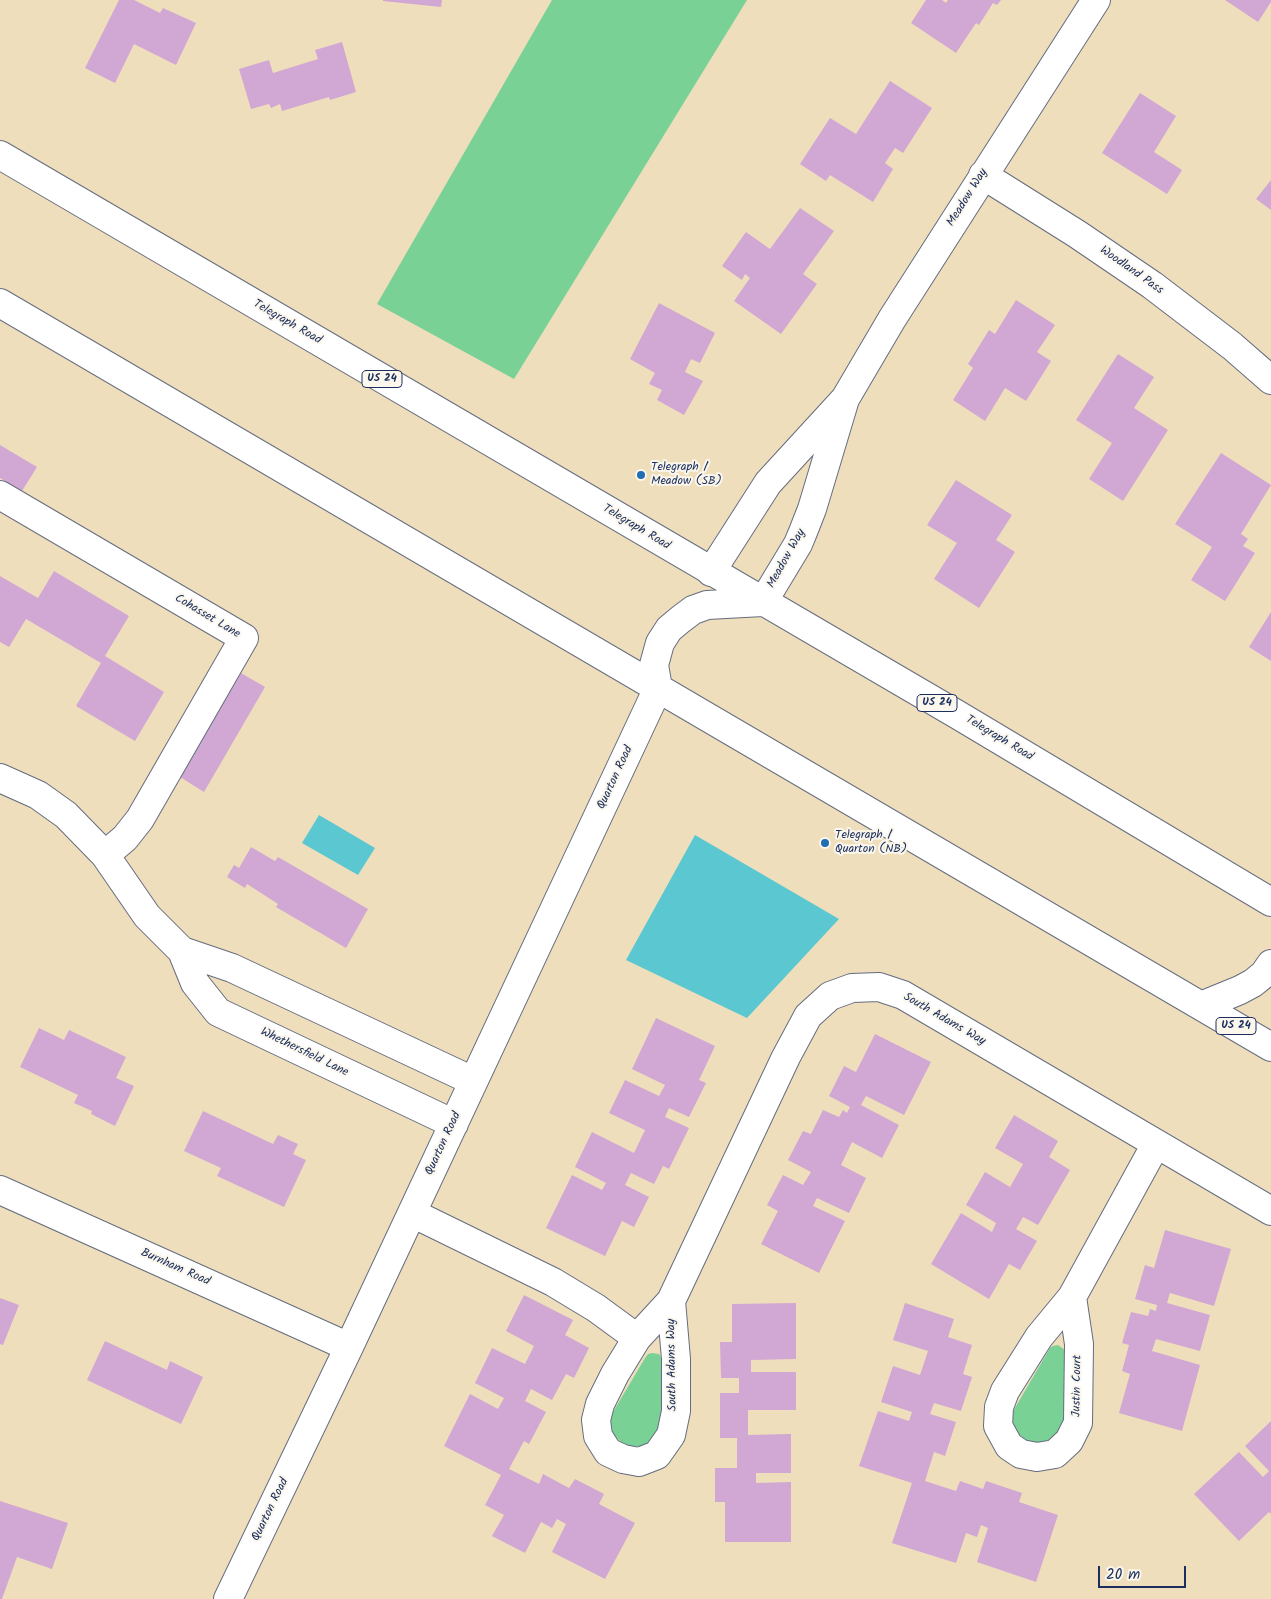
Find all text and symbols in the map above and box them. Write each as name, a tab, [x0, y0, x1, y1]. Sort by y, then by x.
street label: Meadow Way	[945, 166, 991, 230]
street label: Woodland Pass	[1096, 244, 1166, 298]
street label: Telegraph Road	[250, 298, 324, 348]
road number: US 24	[362, 370, 402, 388]
place label: Telegraph / Meadow (SB)	[651, 461, 722, 489]
marker: Telegraph / Meadow (SB)	[635, 469, 647, 481]
street label: Telegraph Road	[600, 502, 672, 554]
street label: Meadow Way	[765, 527, 809, 591]
street label: Cohasset Lane	[172, 592, 242, 642]
road number: US 24	[917, 694, 957, 711]
street label: Telegraph Road	[963, 713, 1035, 765]
street label: Quarton Road	[595, 744, 637, 812]
place label: Telegraph / Quarton (NB)	[835, 829, 907, 857]
marker: Telegraph / Quarton (NB)	[819, 837, 831, 849]
street label: South Adams Way	[900, 991, 988, 1049]
road number: US 24	[1216, 1018, 1256, 1034]
street label: Whethersfield Lane	[258, 1025, 350, 1081]
street label: Quarton Road	[423, 1110, 465, 1178]
street label: Burnham Road	[138, 1246, 212, 1290]
street label: South Adams Way	[665, 1319, 681, 1411]
street label: Justin Court	[1070, 1355, 1086, 1417]
street label: Quarton Road	[250, 1476, 292, 1544]
scale bar	[1101, 1556, 1188, 1588]
text: 20 m	[1106, 1563, 1140, 1587]

